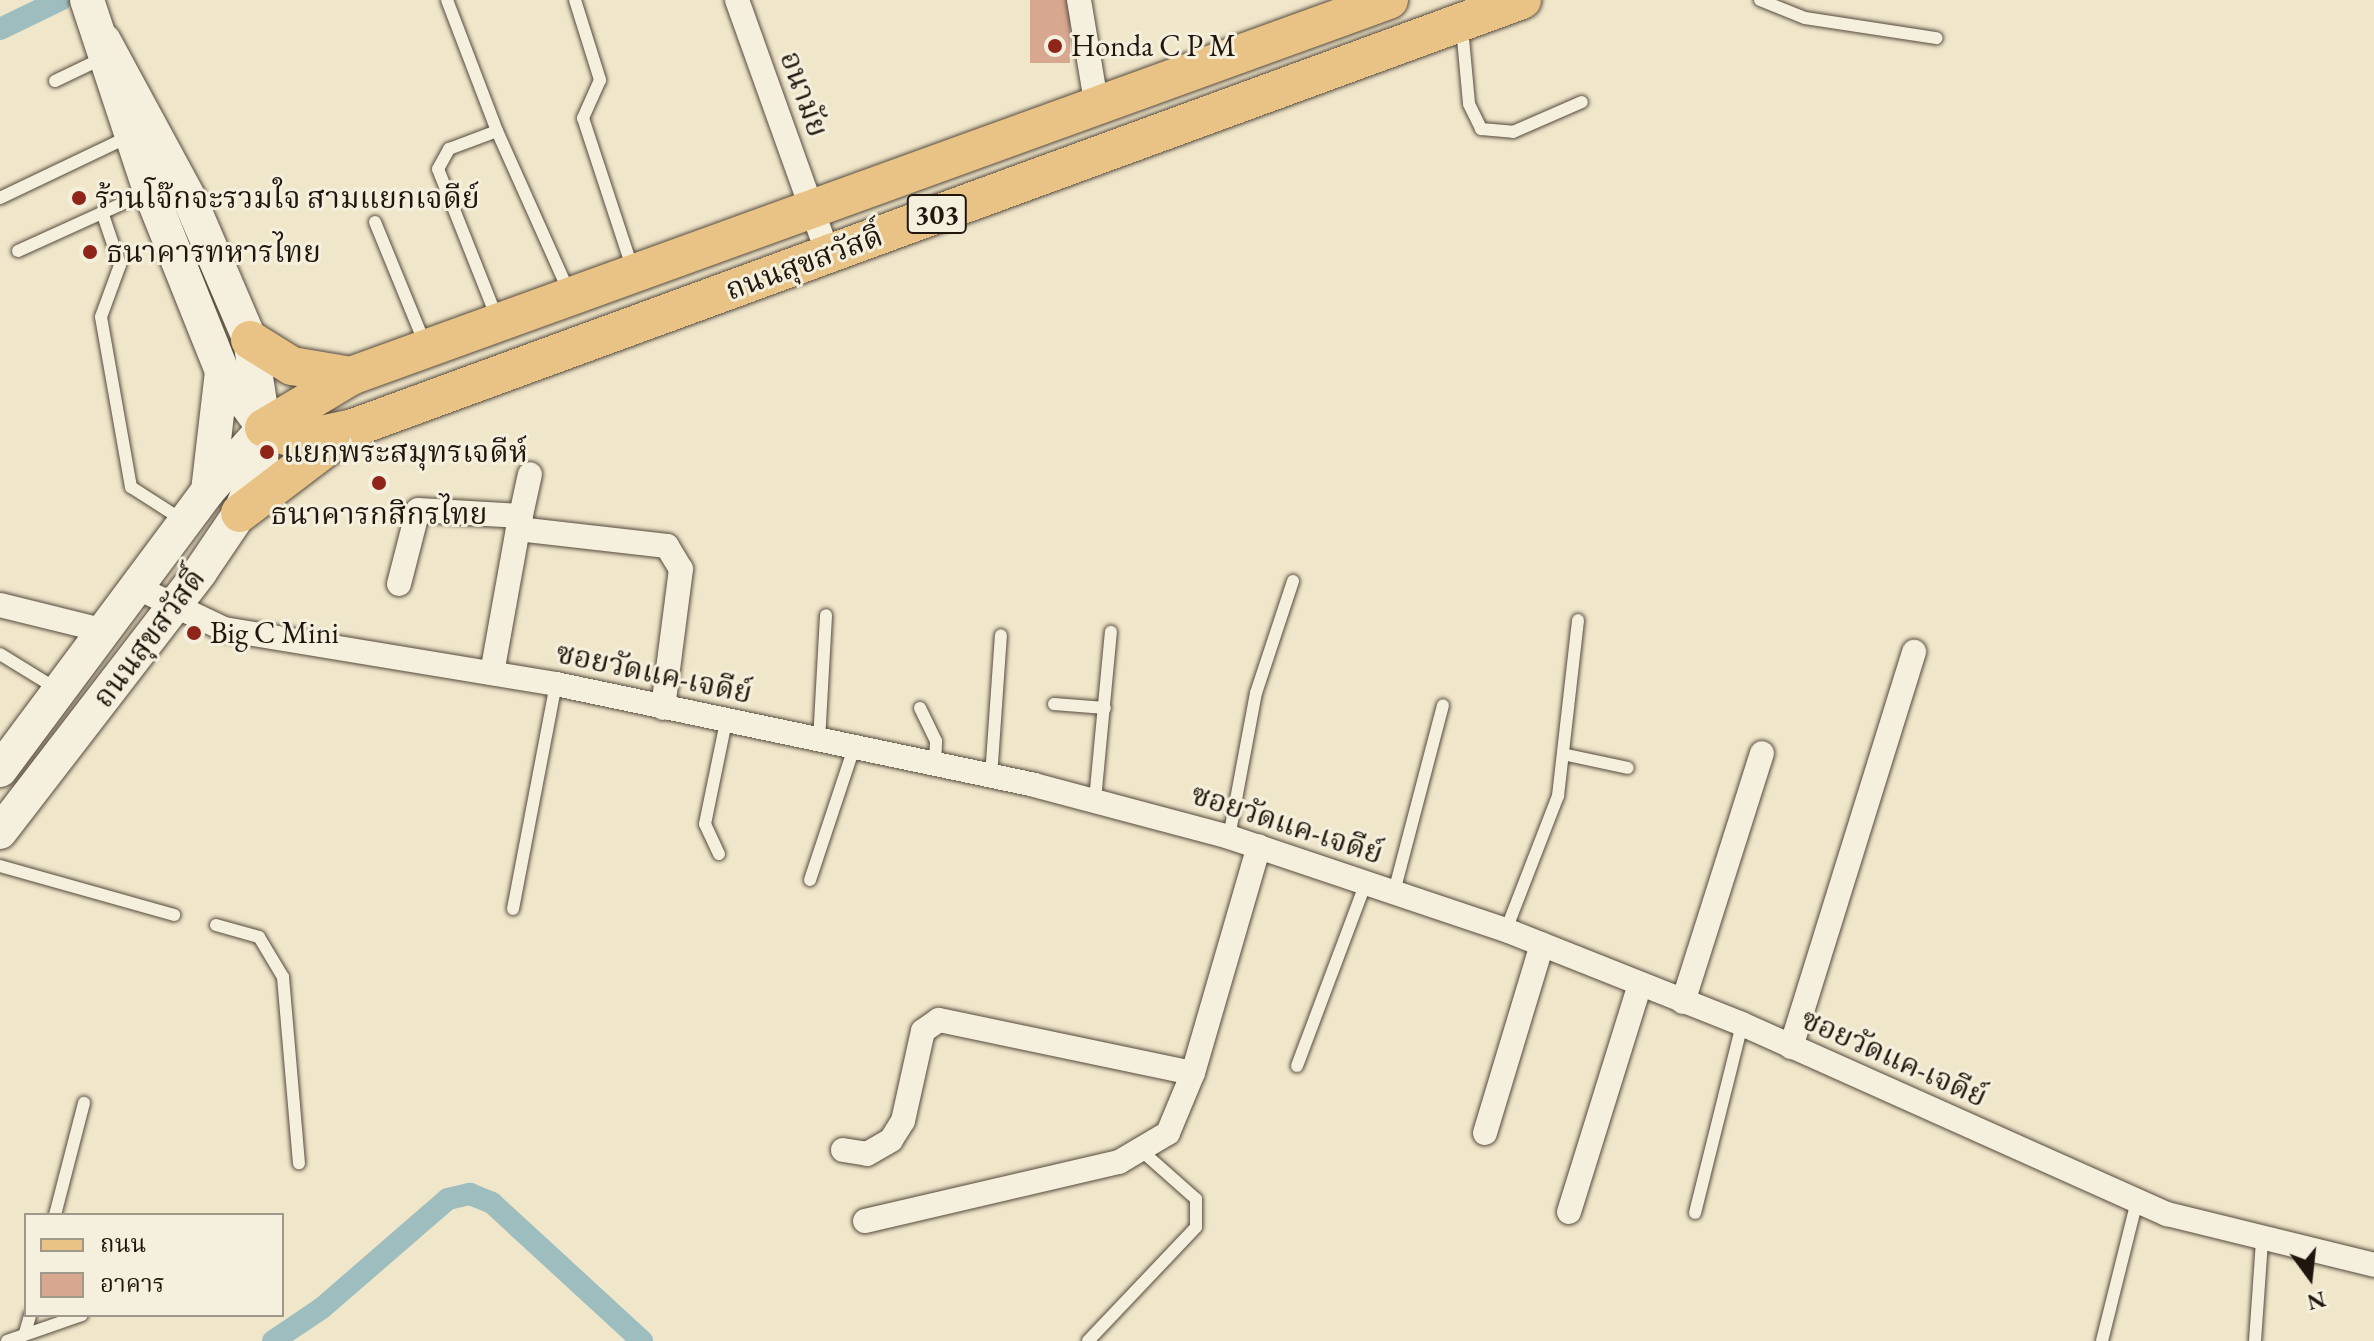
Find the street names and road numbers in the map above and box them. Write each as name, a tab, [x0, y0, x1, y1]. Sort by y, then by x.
street label: อนามัย	[772, 46, 836, 142]
road number: 303	[905, 190, 969, 238]
street label: ถนนสุขสวัสดิ์	[720, 218, 888, 308]
street label: ถนนสุขสวัสดิ์	[85, 561, 213, 715]
street label: ซอยวัดแค-เจดีย์	[553, 635, 755, 711]
street label: ซอยวัดแค-เจดีย์	[1187, 776, 1387, 872]
street label: ซอยวัดแค-เจดีย์	[1796, 1001, 1992, 1115]

